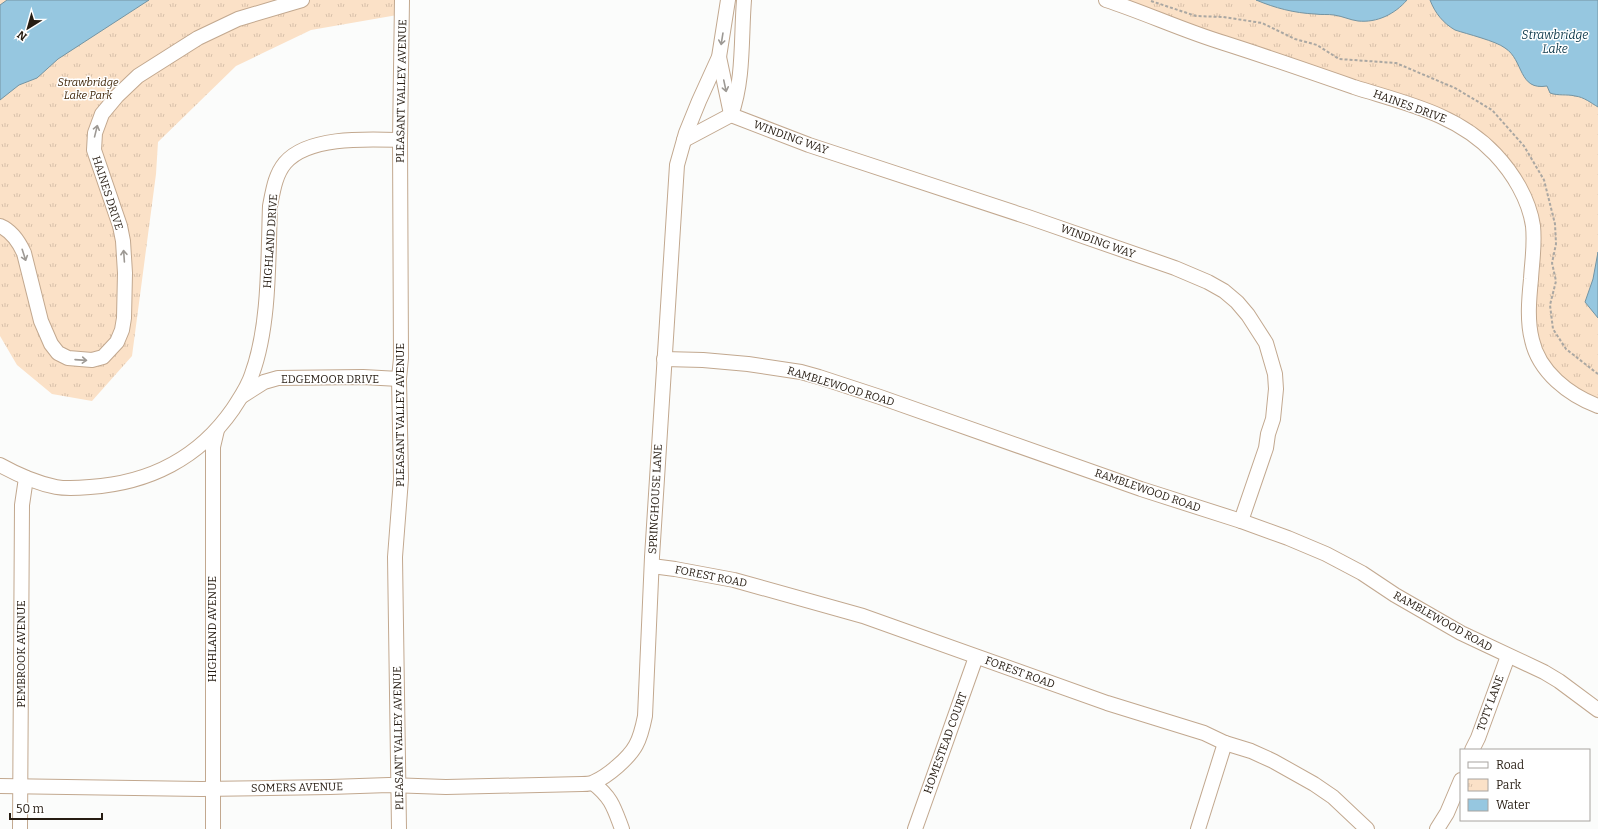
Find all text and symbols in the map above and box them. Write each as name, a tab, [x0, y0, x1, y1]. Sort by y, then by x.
north arrow	[8, 8, 48, 48]
street label: PLEASANT VALLEY AVENUE	[394, 19, 409, 163]
text: N	[15, 28, 30, 43]
water label: Strawbridge Lake	[1522, 28, 1588, 56]
one-way arrow	[718, 32, 726, 45]
park label: Strawbridge Lake Park	[57, 76, 119, 102]
one-way arrow	[721, 79, 729, 92]
street label: HAINES DRIVE	[1371, 87, 1448, 126]
street label: WINDING WAY	[752, 118, 831, 157]
one-way arrow	[93, 125, 101, 138]
street label: HAINES DRIVE	[89, 155, 126, 232]
street label: HIGHLAND DRIVE	[261, 193, 280, 289]
street label: WINDING WAY	[1059, 222, 1138, 261]
one-way arrow	[21, 248, 28, 261]
one-way arrow	[120, 250, 127, 263]
street label: PLEASANT VALLEY AVENUE	[394, 343, 407, 487]
one-way arrow	[74, 356, 87, 363]
street label: RAMBLEWOOD ROAD	[786, 364, 896, 409]
street label: EDGEMOOR DRIVE	[281, 373, 379, 386]
street label: SPRINGHOUSE LANE	[646, 443, 665, 554]
street label: RAMBLEWOOD ROAD	[1093, 466, 1203, 515]
street label: FOREST ROAD	[674, 563, 748, 590]
street label: HIGHLAND AVENUE	[206, 576, 219, 682]
street label: RAMBLEWOOD ROAD	[1391, 589, 1495, 654]
street label: PEMBROOK AVENUE	[15, 600, 28, 708]
street label: FOREST ROAD	[983, 654, 1057, 691]
street label: PLEASANT VALLEY AVENUE	[391, 666, 406, 810]
street label: TOTY LANE	[1474, 673, 1507, 733]
street label: HOMESTEAD COURT	[921, 690, 970, 796]
legend	[1460, 749, 1590, 821]
text: Road	[1496, 758, 1524, 772]
text: Park	[1496, 778, 1522, 792]
street label: SOMERS AVENUE	[251, 780, 343, 795]
scale bar	[10, 795, 102, 821]
text: Water	[1496, 798, 1531, 812]
text: 50 m	[16, 802, 45, 816]

